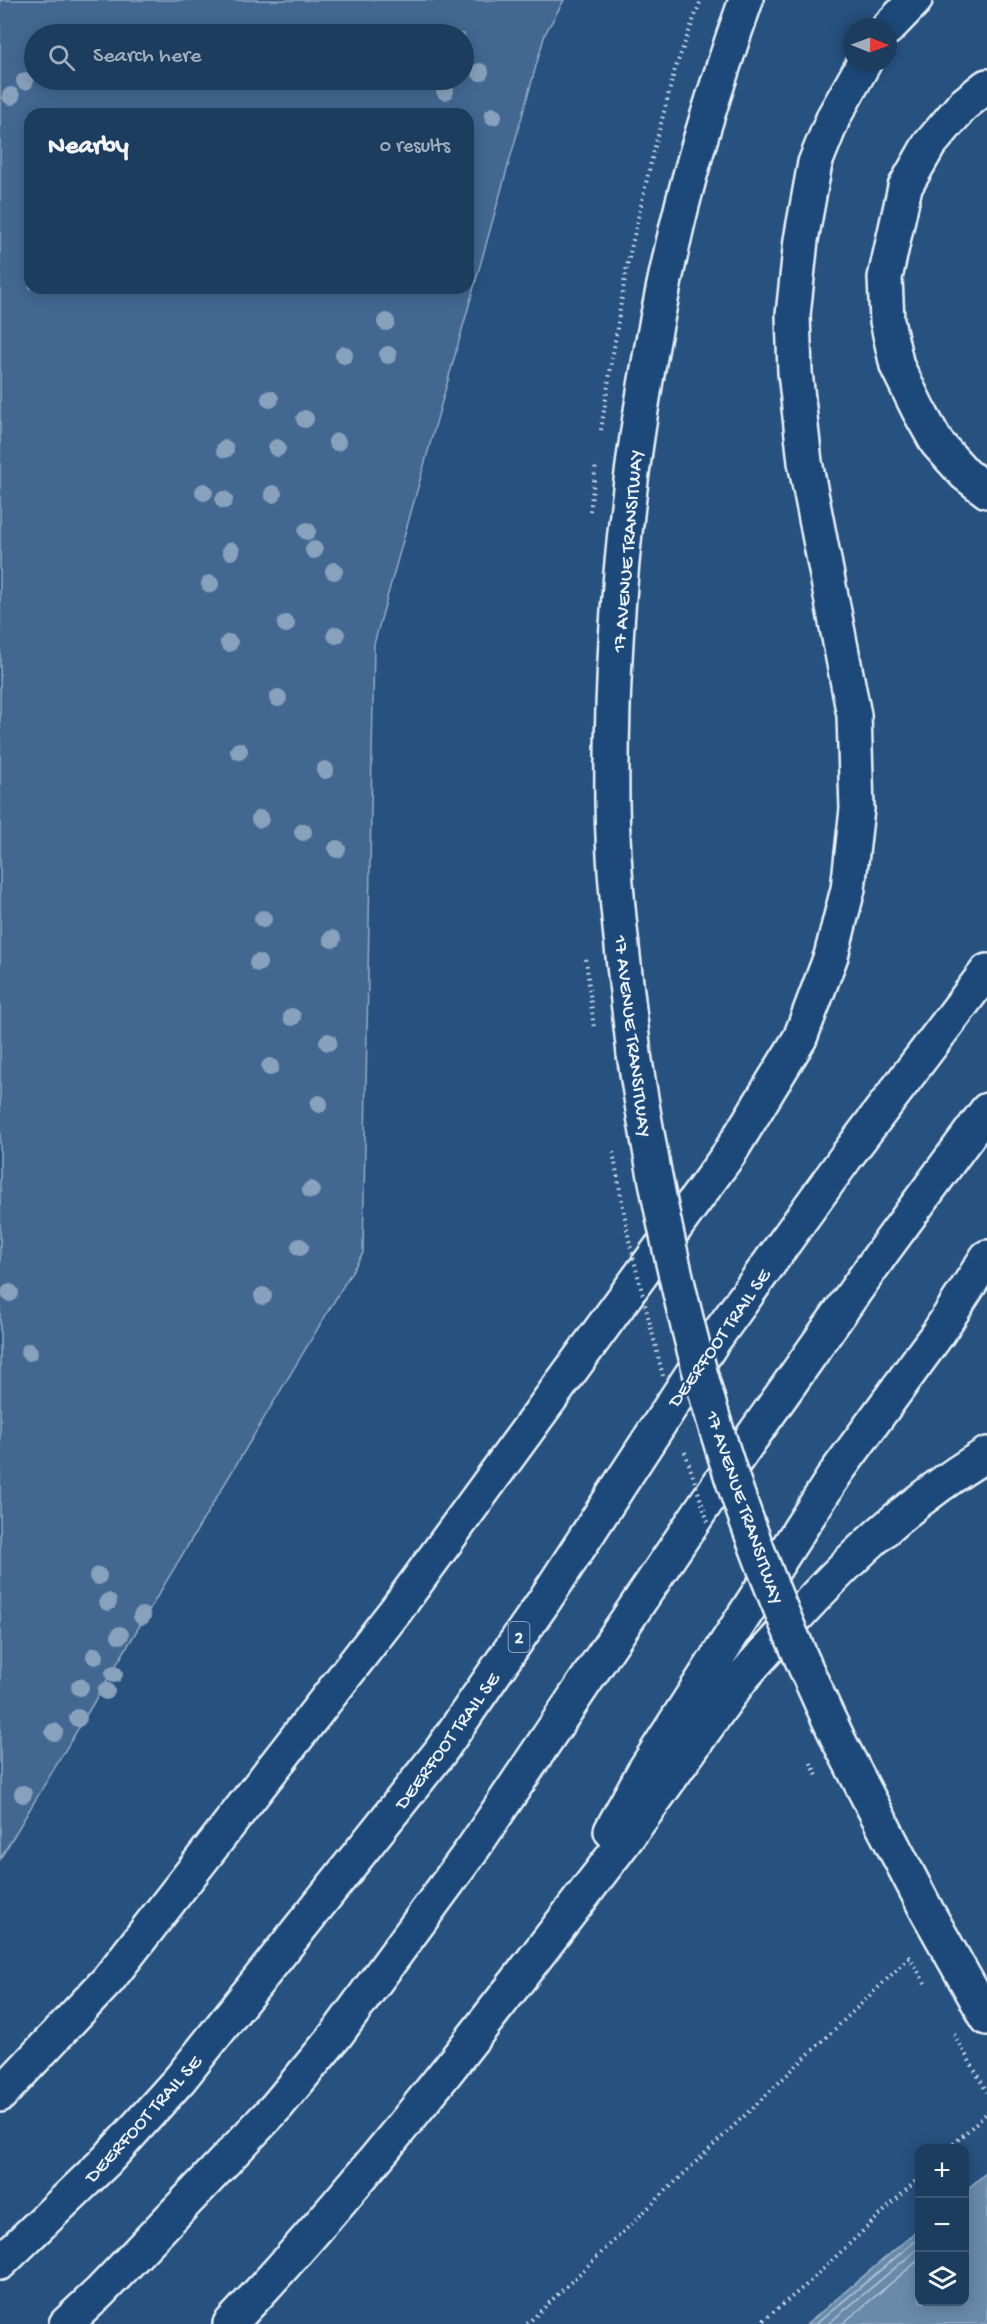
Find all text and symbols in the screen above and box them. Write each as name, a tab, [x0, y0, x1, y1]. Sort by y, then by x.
north arrow	[843, 18, 897, 72]
search box	[24, 24, 474, 90]
icon: search	[45, 41, 78, 74]
text: Search here	[93, 44, 201, 70]
text: Nearby	[48, 132, 129, 163]
text: 0 results	[380, 136, 450, 159]
street label: 17 AVENUE TRANSITWAY	[609, 449, 650, 655]
street label: 17 AVENUE TRANSITWAY	[607, 933, 654, 1139]
street label: DEERFOOT TRAIL SE	[663, 1264, 778, 1414]
street label: 17 AVENUE TRANSITWAY	[698, 1407, 787, 1608]
road number: 2	[508, 1622, 530, 1652]
street label: DEERFOOT TRAIL SE	[390, 1668, 507, 1817]
street label: DEERFOOT TRAIL SE	[80, 2051, 209, 2190]
map controls	[915, 2144, 969, 2306]
button: +	[915, 2144, 969, 2198]
button: −	[915, 2198, 969, 2252]
button: layers	[915, 2252, 969, 2306]

